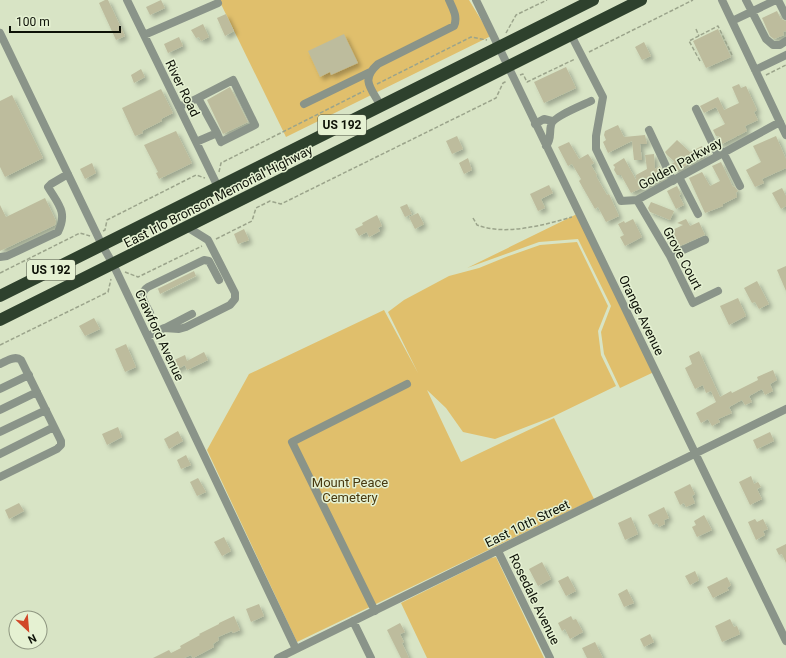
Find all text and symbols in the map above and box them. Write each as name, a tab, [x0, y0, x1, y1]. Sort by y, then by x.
scale bar	[10, 8, 120, 34]
text: 100 m	[16, 15, 50, 29]
street label: River Road	[162, 57, 203, 119]
road number: US 192	[318, 115, 366, 135]
street label: Golden Parkway	[636, 134, 725, 193]
street label: East Irlo Bronson Memorial Highway	[121, 142, 315, 251]
street label: Grove Court	[660, 224, 705, 292]
road number: US 192	[27, 260, 75, 280]
street label: Orange Avenue	[616, 273, 667, 358]
street label: Crawford Avenue	[132, 287, 187, 383]
park label: Mount Peace Cemetery	[312, 475, 388, 505]
street label: East 10th Street	[482, 496, 572, 550]
street label: Rosedale Avenue	[506, 551, 563, 647]
north arrow	[8, 610, 48, 650]
text: N	[26, 631, 39, 646]

